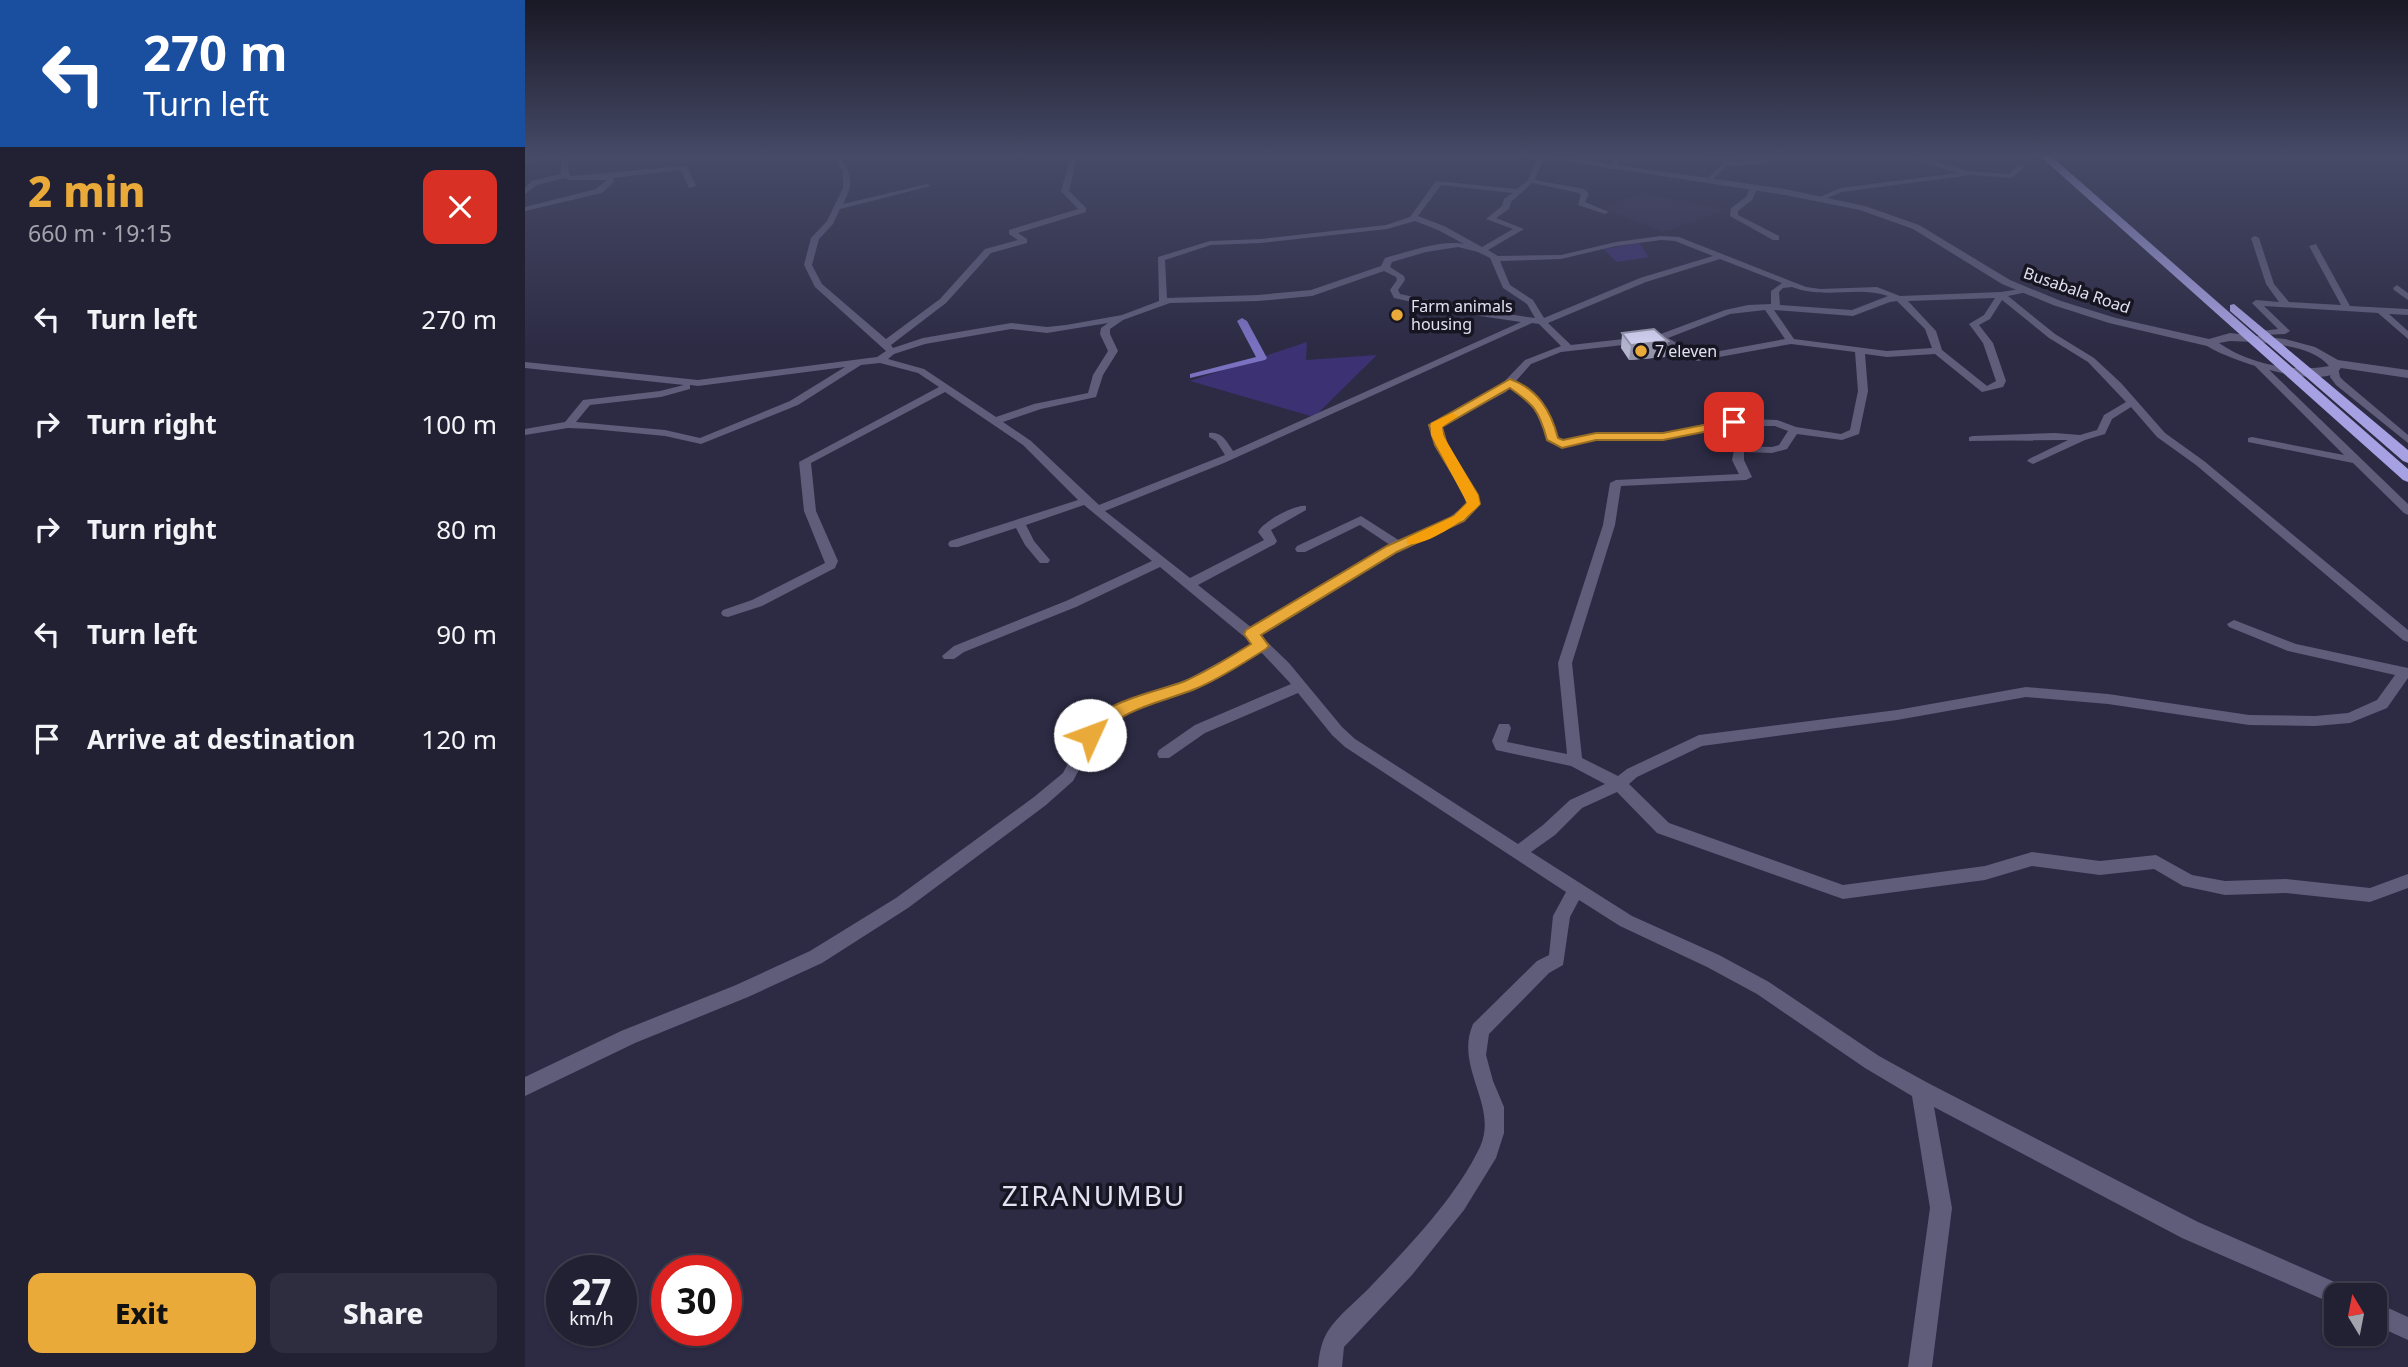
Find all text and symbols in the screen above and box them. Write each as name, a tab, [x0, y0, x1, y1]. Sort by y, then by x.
text: 270 m	[143, 19, 288, 85]
icon: left	[28, 28, 119, 119]
text: Turn left	[143, 82, 269, 125]
text: 2 min	[28, 162, 145, 219]
button: close	[423, 170, 497, 244]
text: 660 m · 19:15	[28, 217, 172, 249]
street label: Busabala Road	[2021, 261, 2133, 319]
place label: Farm animals housing	[1411, 295, 1513, 335]
icon: left	[28, 300, 66, 338]
text: Turn left	[87, 301, 198, 337]
text: 270 m	[421, 301, 497, 337]
marker: Farm animals housing	[1389, 307, 1405, 323]
place label: 7 eleven	[1655, 340, 1717, 362]
marker: 7 eleven	[1633, 343, 1649, 359]
pin	[1704, 392, 1764, 452]
icon: arrive	[1715, 403, 1753, 441]
icon: right	[28, 405, 66, 443]
text: Turn right	[87, 406, 217, 442]
text: 100 m	[421, 406, 497, 442]
icon: right	[28, 510, 66, 548]
text: Turn right	[87, 511, 217, 547]
text: 80 m	[436, 511, 497, 547]
icon: left	[28, 615, 66, 653]
text: Turn left	[87, 616, 198, 652]
text: 90 m	[436, 616, 497, 652]
position arrow	[1053, 698, 1127, 772]
icon: arrive	[28, 720, 66, 758]
text: Arrive at destination	[87, 721, 356, 757]
text: 120 m	[421, 721, 497, 757]
district label: ZIRANUMBU	[1002, 1176, 1186, 1214]
speed limit sign: 30	[651, 1255, 742, 1346]
text: 27	[571, 1268, 612, 1315]
button: Exit	[28, 1273, 256, 1353]
button: Share	[270, 1273, 497, 1353]
north arrow	[2324, 1283, 2387, 1346]
map controls	[2324, 1283, 2387, 1346]
text: km/h	[569, 1306, 614, 1330]

